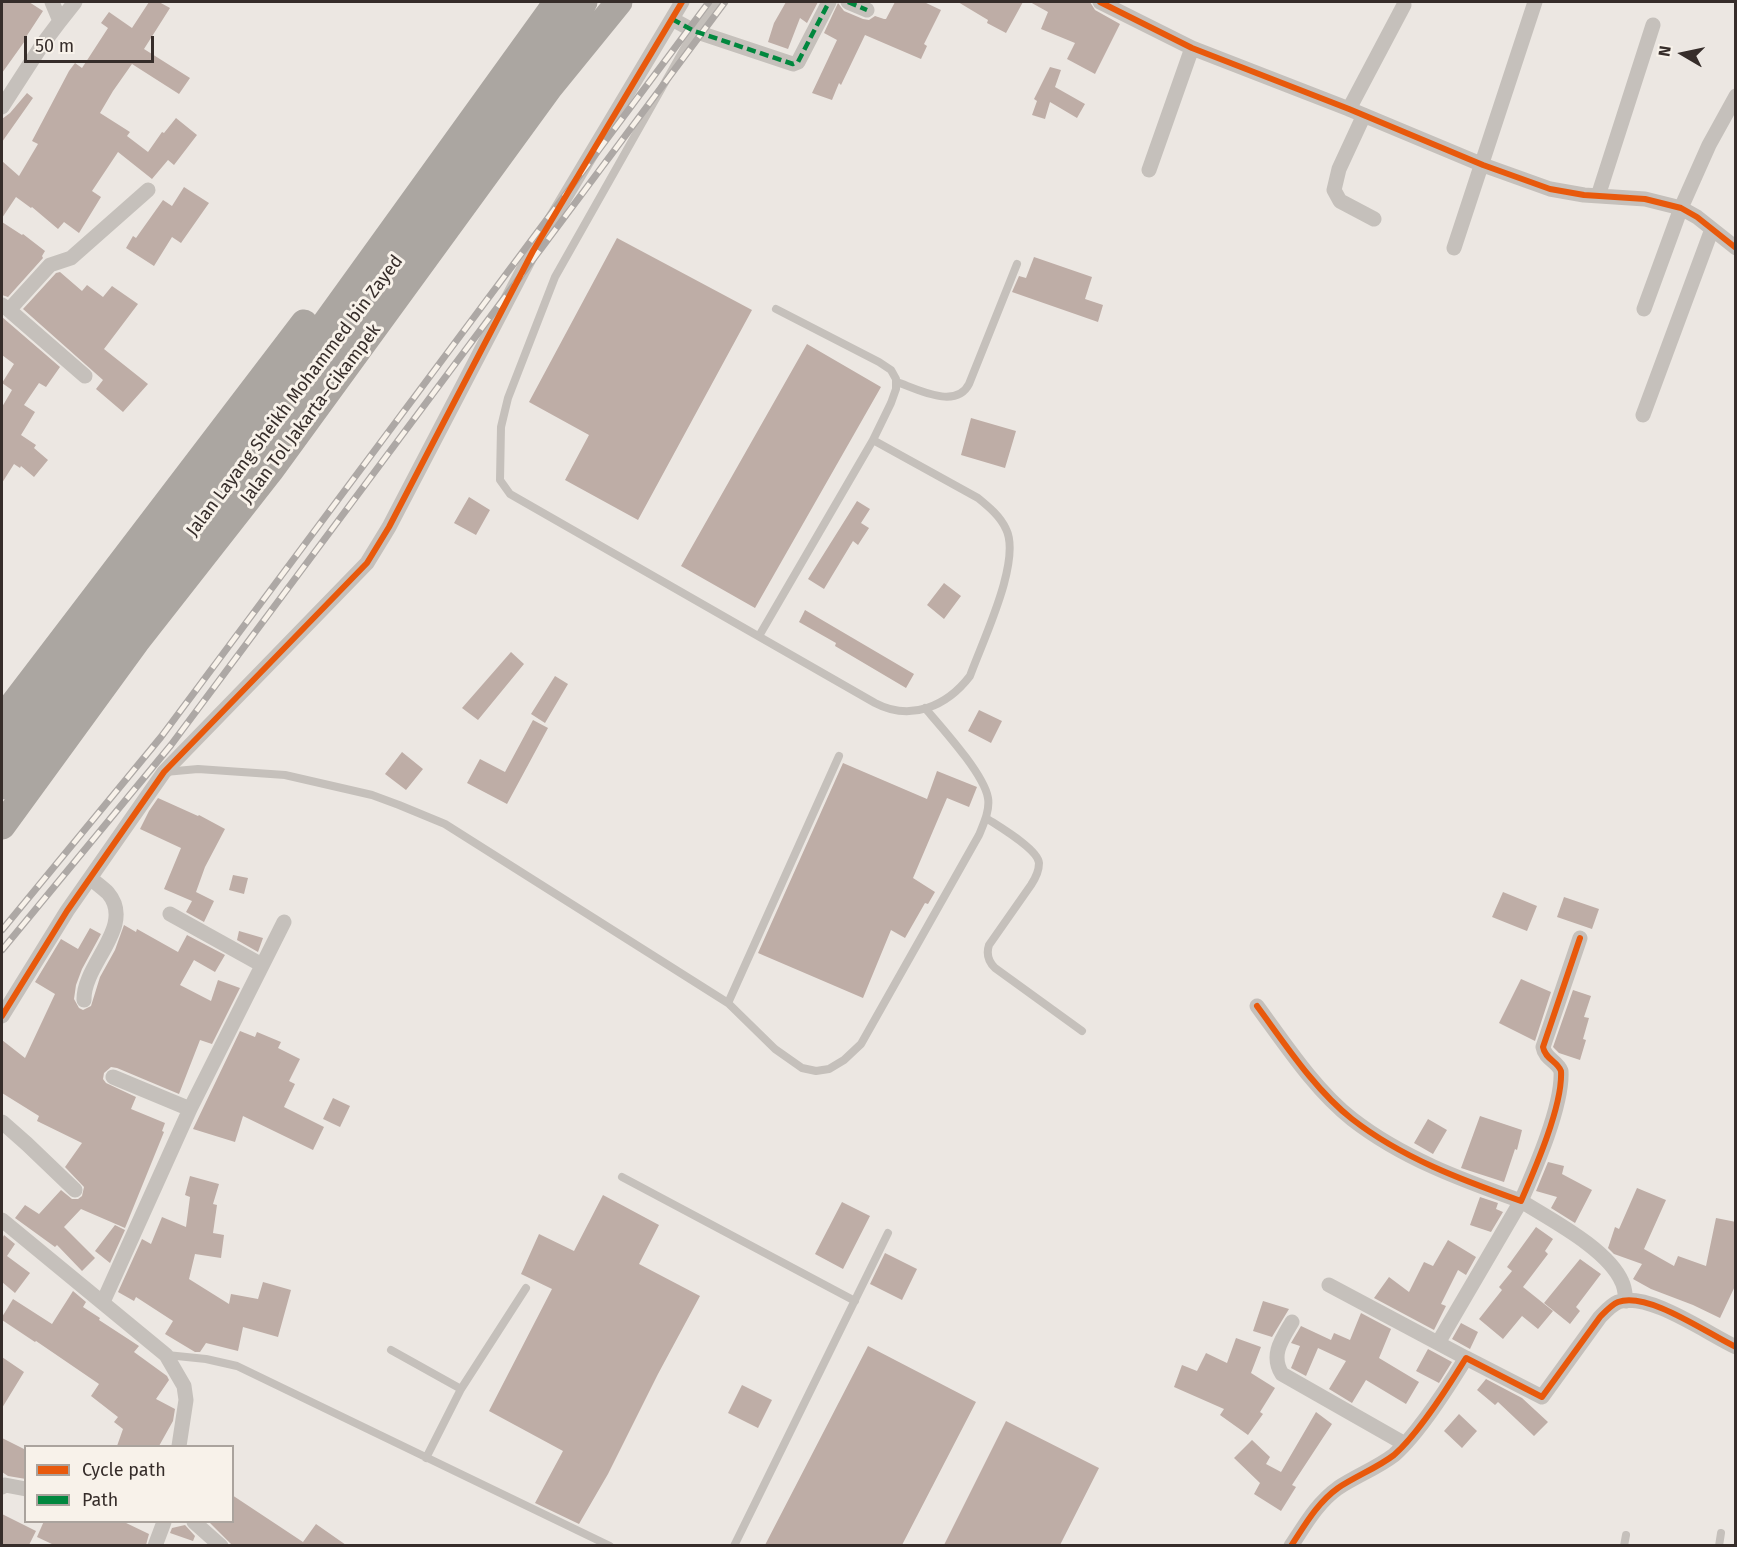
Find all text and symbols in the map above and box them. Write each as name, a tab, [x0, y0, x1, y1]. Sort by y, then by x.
scale bar	[27, 24, 158, 62]
north arrow	[1653, 24, 1713, 84]
text: 50 m	[35, 35, 74, 57]
text: N	[1655, 44, 1675, 58]
street label: Jalan Layang Sheikh Mohammed bin Zayed	[182, 251, 408, 541]
street label: Jalan Tol Jakarta–Cikampek	[236, 320, 386, 508]
legend	[24, 1445, 234, 1523]
text: Cycle path	[82, 1459, 166, 1481]
text: Path	[82, 1489, 118, 1511]

